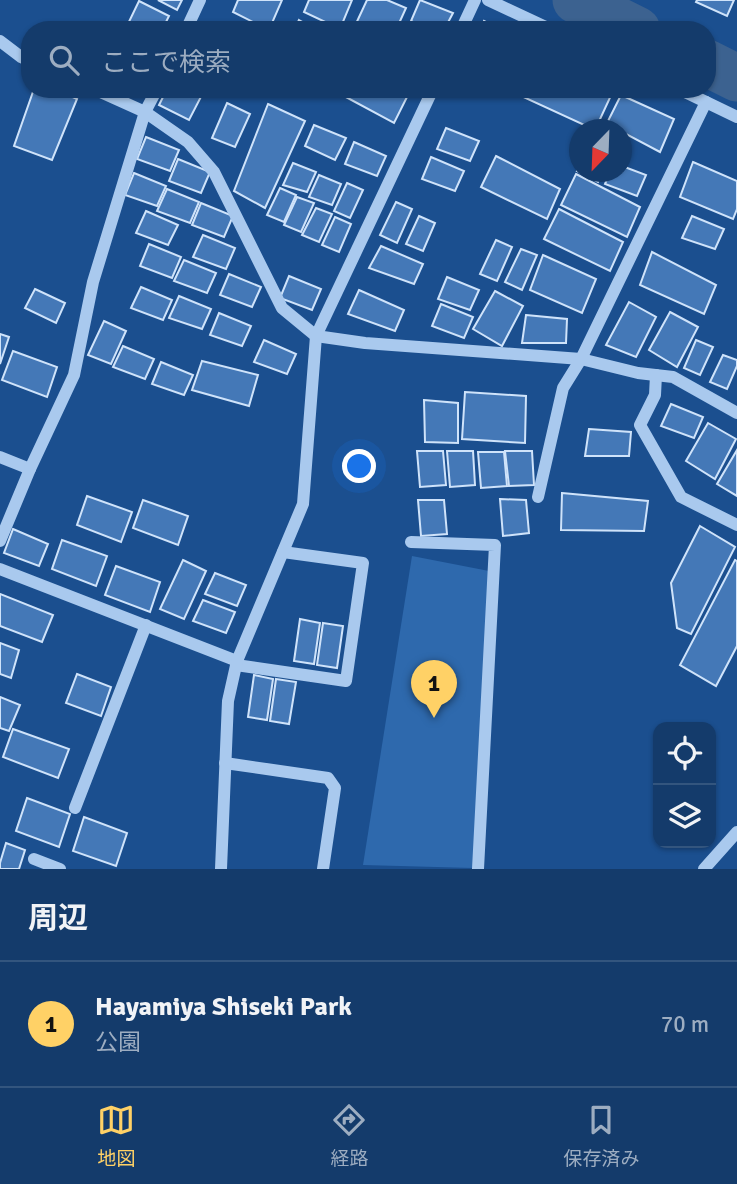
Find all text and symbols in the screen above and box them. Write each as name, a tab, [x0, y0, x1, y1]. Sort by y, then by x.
search box	[21, 21, 716, 98]
icon: search	[45, 41, 83, 79]
text: ここで検索	[101, 47, 231, 79]
north arrow	[569, 119, 632, 182]
your location	[342, 449, 376, 483]
pin: 1	[411, 660, 457, 718]
map controls	[653, 722, 716, 848]
button: locate	[653, 722, 716, 785]
button: layers	[653, 785, 716, 848]
text: 周辺	[28, 900, 88, 937]
text: Hayamiya Shiseki Park	[95, 991, 352, 1023]
text: 1	[45, 1010, 57, 1039]
text: 70 m	[661, 1010, 709, 1039]
text: 公園	[95, 1028, 141, 1057]
tab: 地図	[97, 1101, 136, 1171]
tab: 経路	[330, 1101, 369, 1171]
tab: 保存済み	[563, 1101, 640, 1171]

